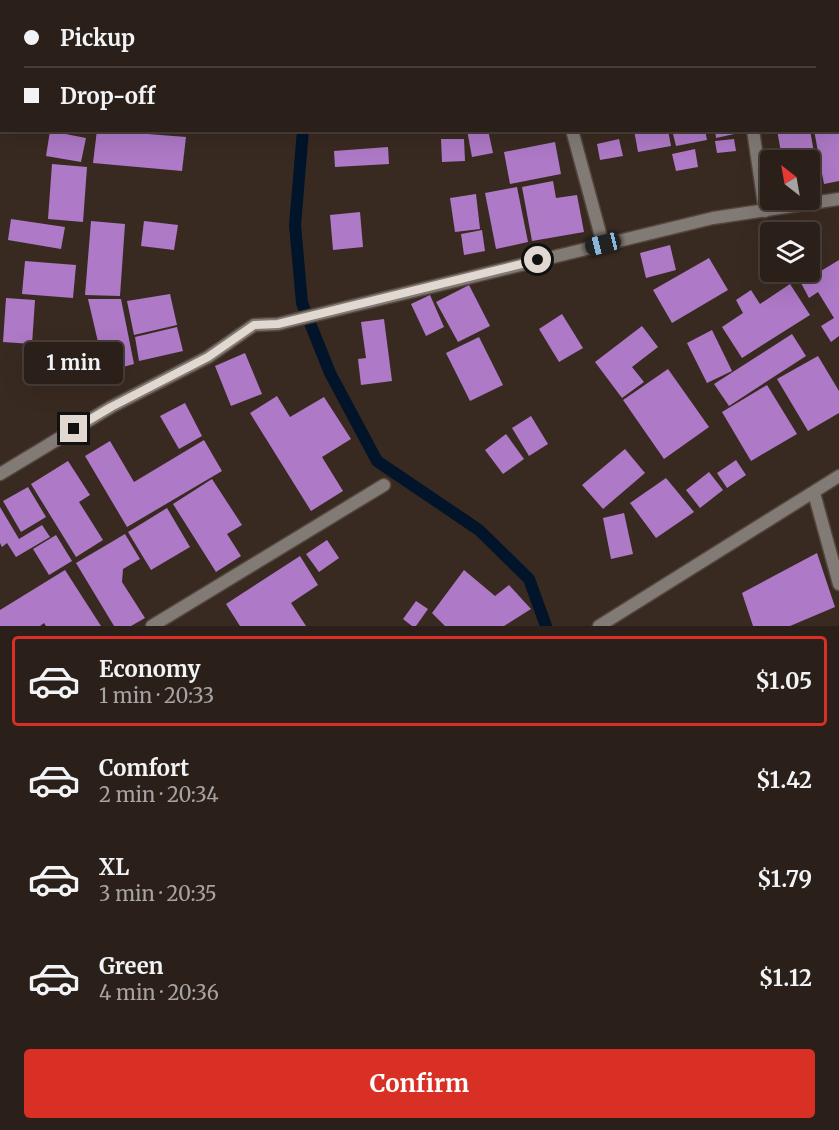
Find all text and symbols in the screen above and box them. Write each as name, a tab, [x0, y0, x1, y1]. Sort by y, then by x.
text: Pickup	[60, 24, 135, 52]
text: Drop-off	[60, 82, 155, 110]
north arrow	[760, 150, 820, 210]
map controls	[760, 150, 820, 282]
button: layers	[760, 222, 820, 282]
car	[583, 231, 623, 257]
route start	[524, 246, 551, 273]
callout: 1 min	[25, 342, 124, 384]
text: 1 min	[46, 350, 101, 375]
route end	[60, 415, 87, 442]
icon: car	[27, 654, 81, 708]
text: Economy	[99, 655, 200, 683]
text: $1.05	[755, 667, 812, 695]
text: 1 min · 20:33	[99, 683, 214, 708]
icon: car	[27, 753, 81, 807]
text: Comfort	[99, 754, 189, 782]
text: $1.42	[756, 766, 812, 794]
text: 2 min · 20:34	[99, 782, 219, 807]
icon: car	[27, 852, 81, 906]
text: XL	[99, 853, 129, 881]
text: $1.79	[757, 865, 812, 893]
text: 3 min · 20:35	[99, 881, 217, 906]
icon: car	[27, 951, 81, 1005]
text: Green	[99, 952, 163, 980]
text: $1.12	[759, 964, 812, 992]
text: 4 min · 20:36	[99, 980, 219, 1005]
button: Confirm	[24, 1049, 815, 1118]

